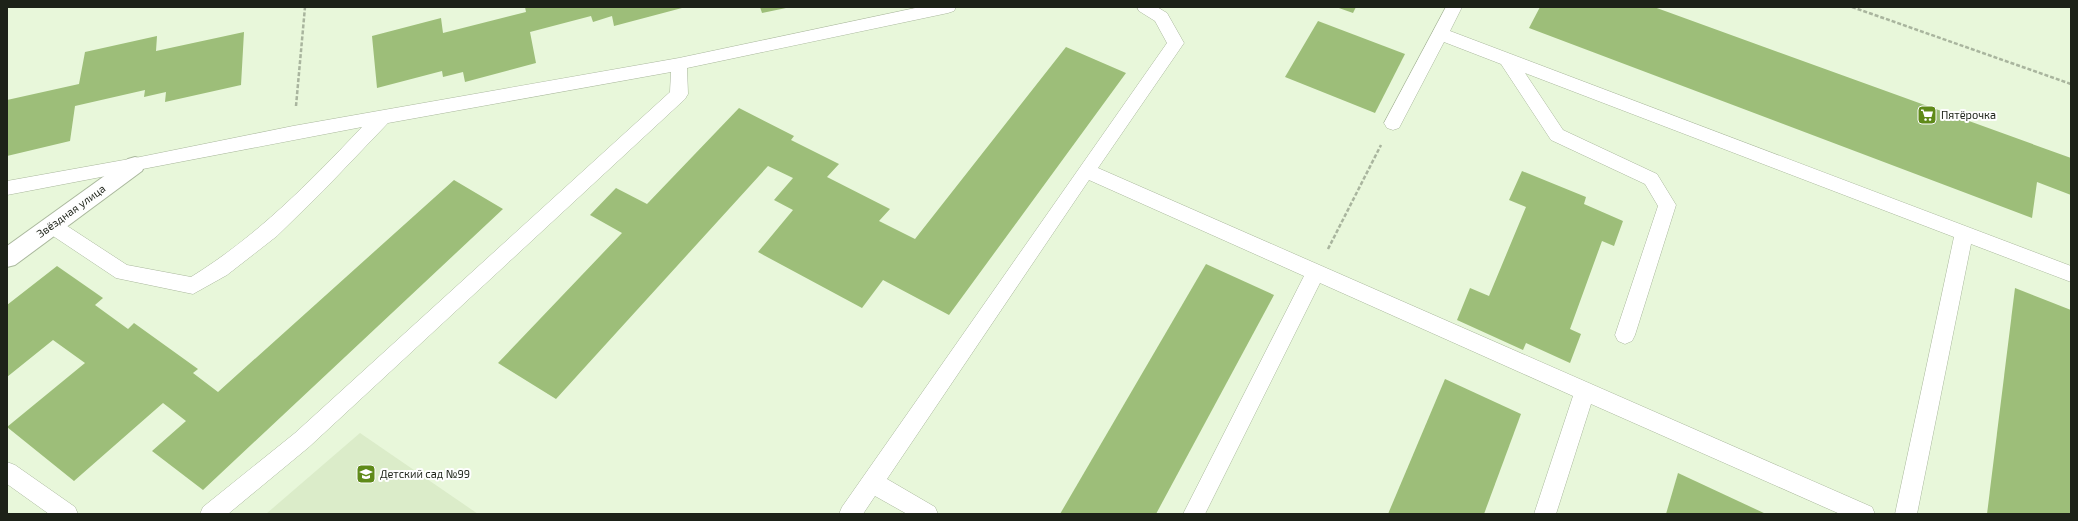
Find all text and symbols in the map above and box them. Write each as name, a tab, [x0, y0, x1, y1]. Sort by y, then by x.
supermarket icon: Пятёрочка	[1916, 104, 1938, 126]
place label: Пятёрочка	[1941, 108, 1996, 121]
street label: Звёздная улица	[34, 181, 108, 241]
school or university icon: Детский сад №99	[355, 463, 377, 485]
place label: Детский сад №99	[380, 467, 470, 480]

